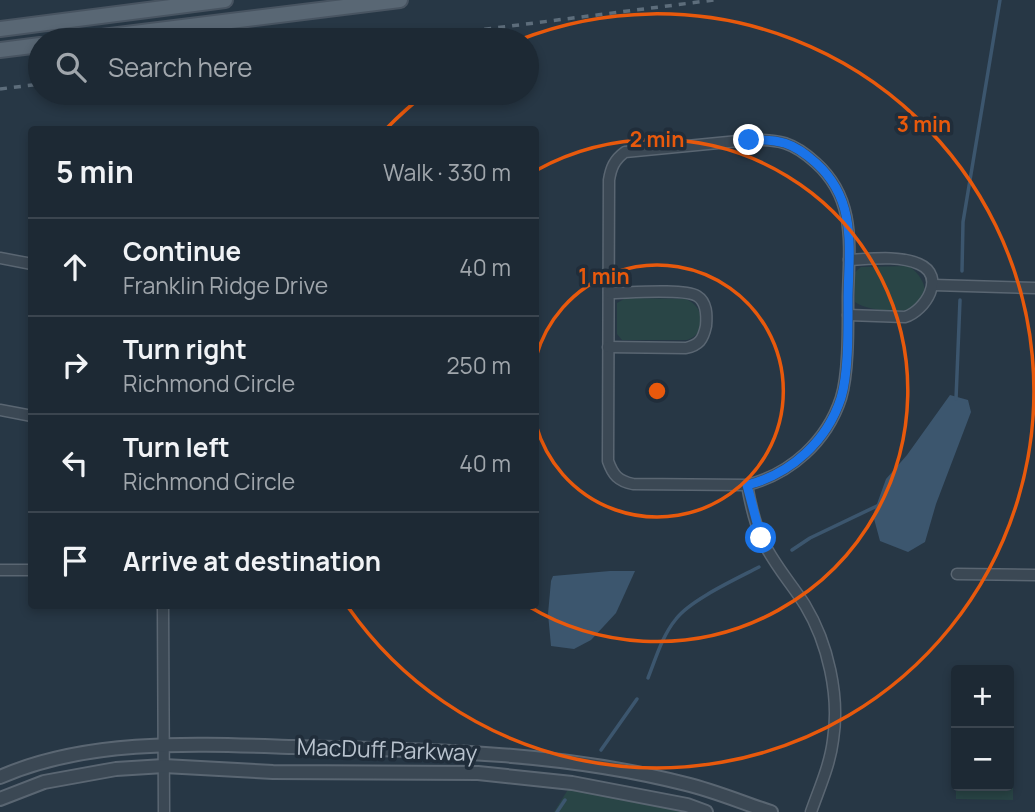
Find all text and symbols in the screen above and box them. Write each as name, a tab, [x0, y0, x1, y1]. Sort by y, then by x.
search box	[28, 28, 539, 105]
icon: search	[52, 48, 90, 86]
text: Search here	[108, 49, 253, 85]
text: 3 min	[897, 110, 951, 138]
route end	[733, 124, 764, 155]
text: 2 min	[630, 125, 684, 153]
text: 5 min	[56, 151, 134, 192]
text: Walk · 330 m	[383, 156, 511, 188]
text: Continue	[123, 233, 241, 269]
icon: ahead	[56, 248, 94, 286]
text: 40 m	[459, 251, 511, 283]
text: 1 min	[578, 262, 630, 290]
text: Franklin Ridge Drive	[123, 269, 328, 301]
text: Turn right	[123, 331, 247, 367]
icon: right	[56, 346, 94, 384]
text: 250 m	[446, 349, 511, 381]
text: Richmond Circle	[123, 367, 295, 399]
centre of rings	[645, 379, 669, 403]
text: Turn left	[123, 429, 230, 465]
icon: left	[56, 444, 94, 482]
text: 40 m	[459, 447, 511, 479]
text: Richmond Circle	[123, 465, 295, 497]
route start	[745, 522, 776, 553]
icon: arrive	[56, 542, 94, 580]
text: Arrive at destination	[123, 543, 381, 579]
map controls	[951, 665, 1014, 791]
button: +	[951, 665, 1014, 728]
button: −	[951, 728, 1014, 791]
street label: MacDuff Parkway	[296, 730, 478, 768]

